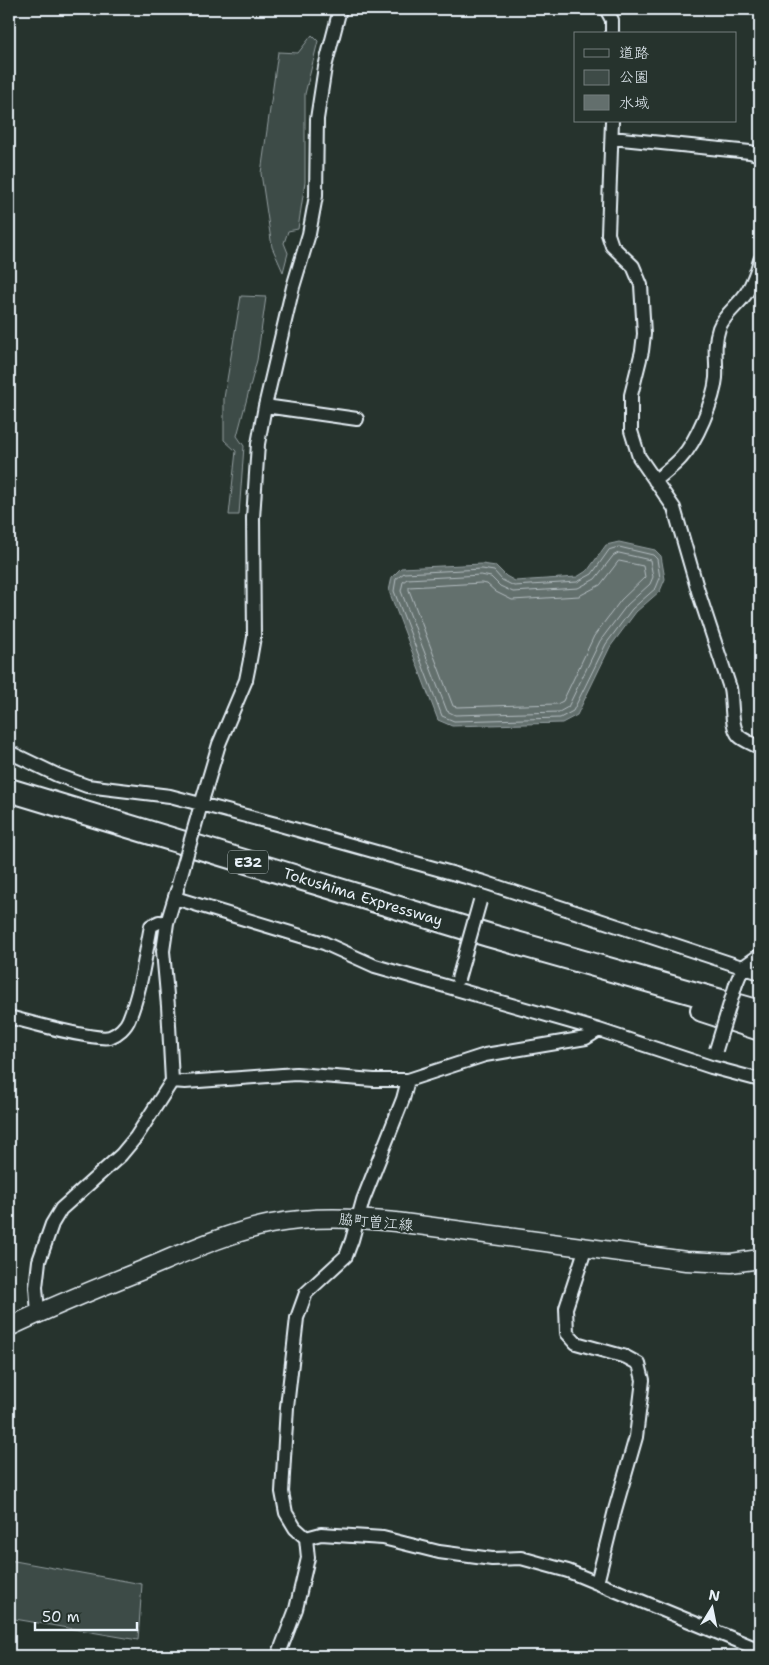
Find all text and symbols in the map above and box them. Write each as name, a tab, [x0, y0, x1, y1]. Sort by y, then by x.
legend	[574, 32, 736, 122]
text: 道路	[619, 43, 649, 63]
text: 公園	[619, 67, 649, 87]
text: 水域	[619, 93, 649, 113]
road number: E32	[228, 850, 268, 874]
street label: Tokushima Expressway	[281, 863, 445, 931]
street label: 脇町曽江線	[338, 1209, 414, 1235]
north arrow	[686, 1582, 736, 1632]
text: N	[707, 1585, 721, 1605]
scale bar	[35, 1600, 138, 1632]
text: 50 m	[42, 1607, 80, 1627]

